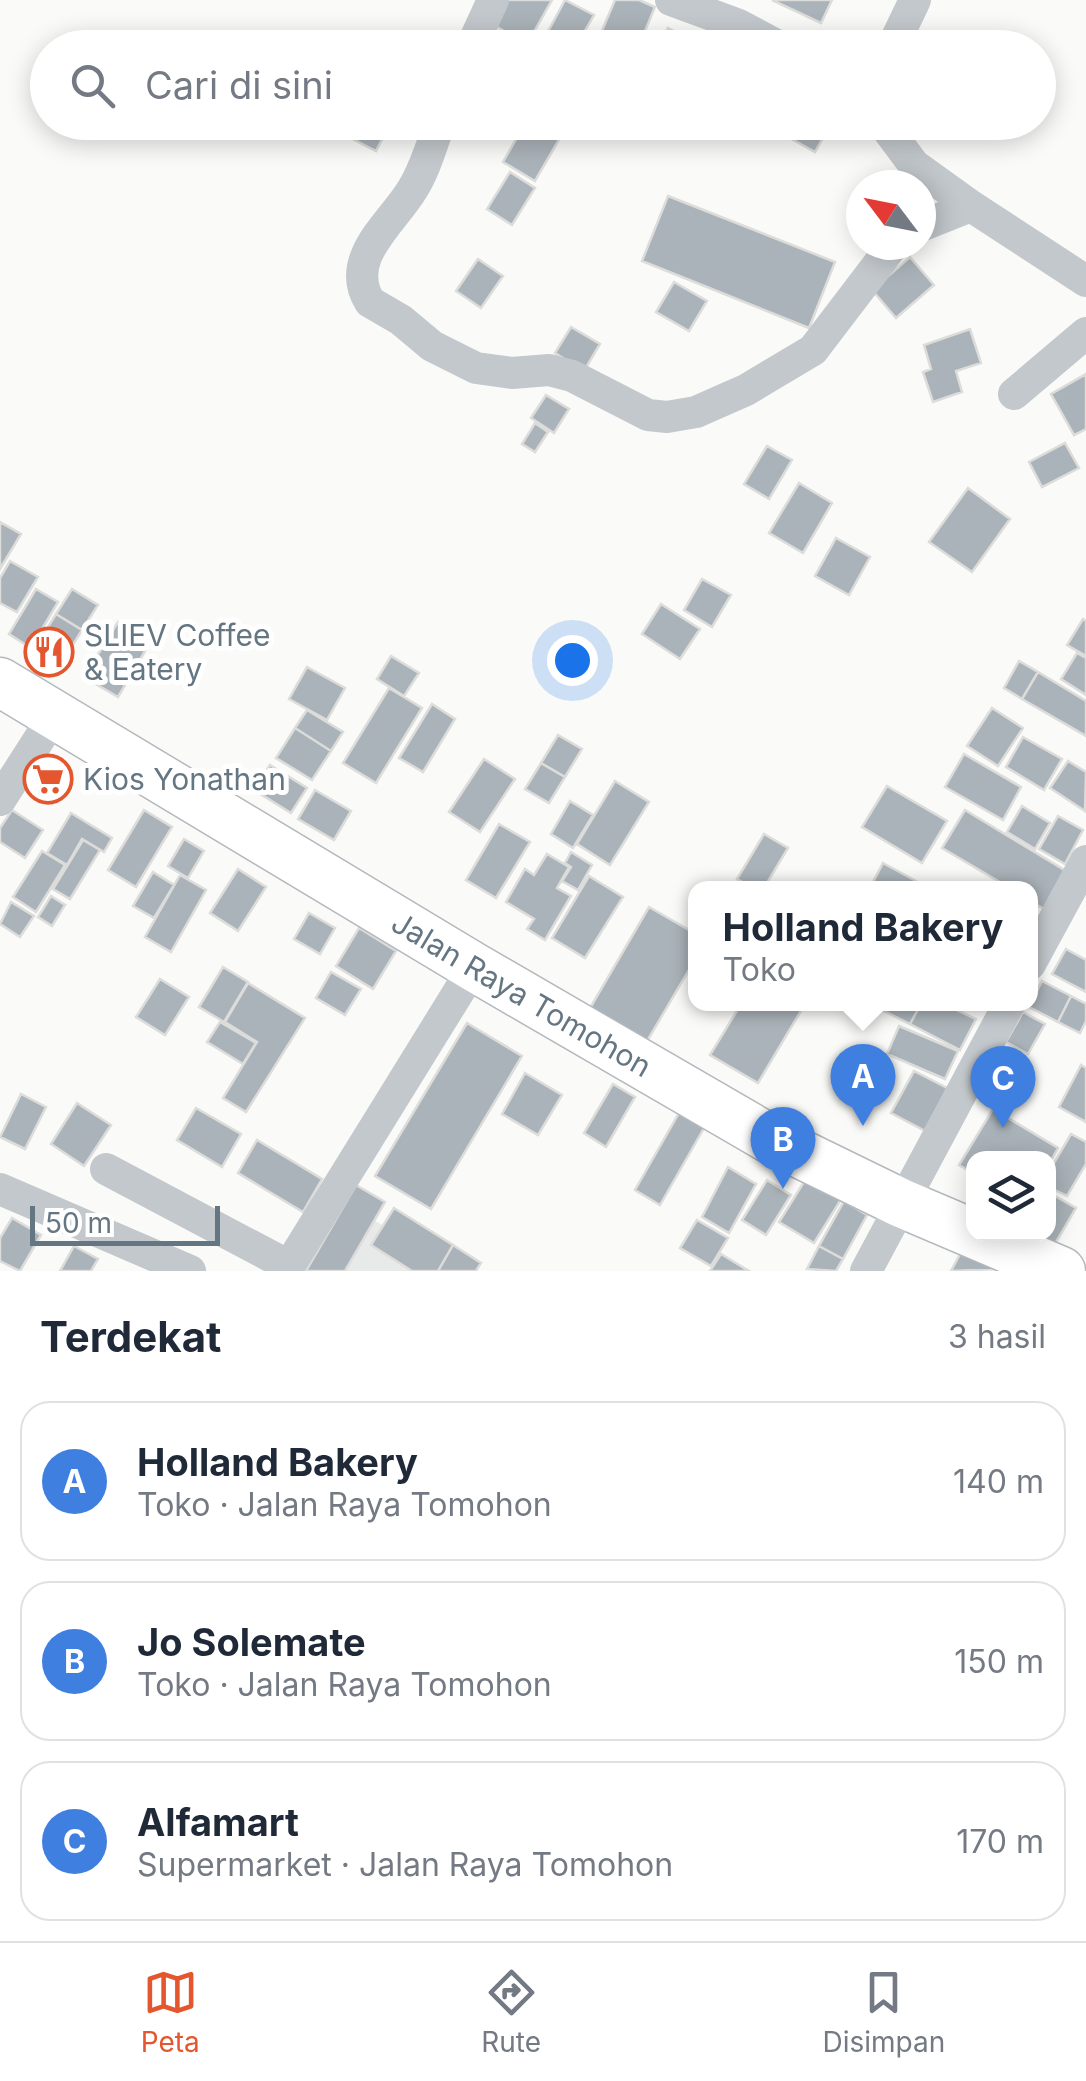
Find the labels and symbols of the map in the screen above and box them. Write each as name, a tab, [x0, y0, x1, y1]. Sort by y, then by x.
north arrow	[846, 170, 936, 260]
place label: SLIEV Coffee & Eatery	[84, 617, 270, 687]
restaurant icon: SLIEV Coffee & Eatery	[23, 626, 75, 678]
your location	[547, 635, 598, 686]
supermarket icon: Kios Yonathan	[22, 753, 74, 805]
place label: Kios Yonathan	[83, 761, 286, 797]
street label: Jalan Raya Tomohon	[386, 904, 658, 1084]
pin: A	[830, 1044, 896, 1126]
pin: C	[970, 1046, 1036, 1128]
pin: B	[750, 1106, 816, 1189]
scale bar	[30, 1201, 220, 1246]

